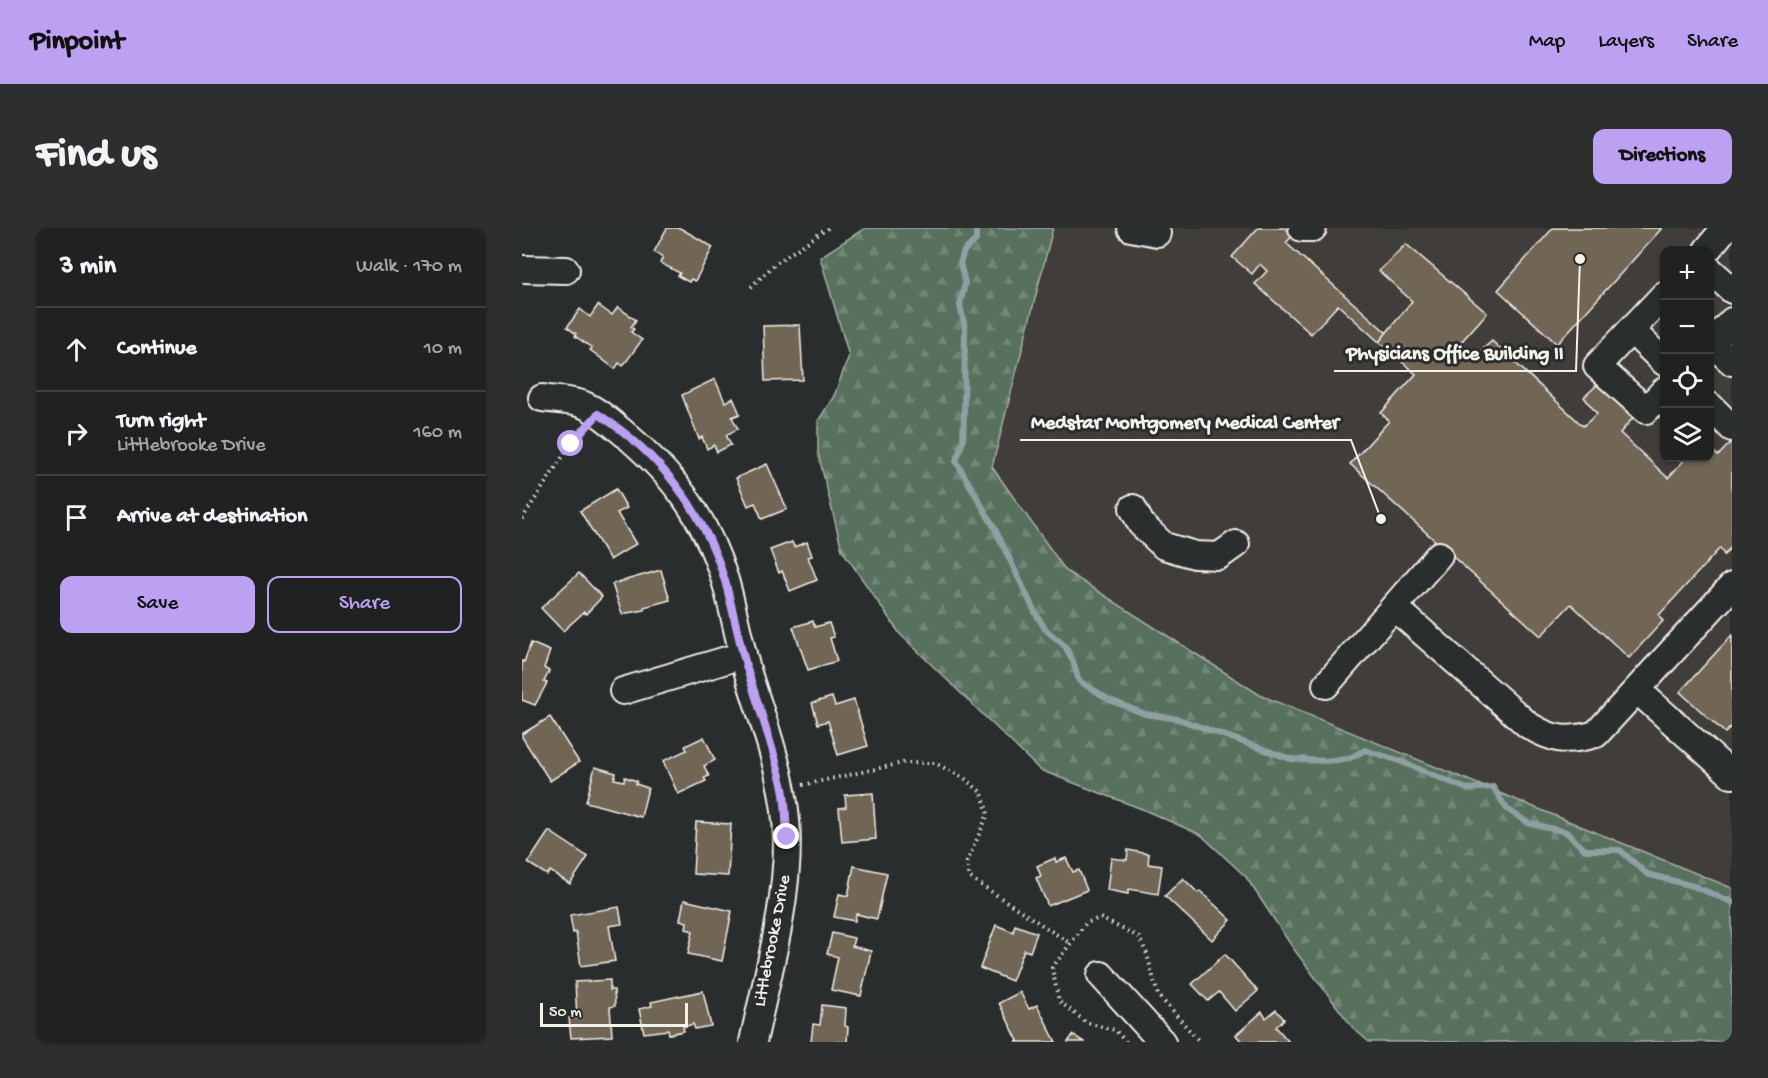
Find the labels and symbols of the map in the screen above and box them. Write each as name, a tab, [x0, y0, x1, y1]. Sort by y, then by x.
callout: Physicians Office Building II	[1334, 333, 1576, 371]
text: Physicians Office Building II	[1345, 343, 1564, 367]
callout: Medstar Montgomery Medical Center	[1020, 402, 1351, 440]
text: Medstar Montgomery Medical Center	[1031, 413, 1341, 436]
route start	[557, 430, 583, 456]
route end	[773, 823, 799, 849]
street label: Littlebrooke Drive	[750, 873, 796, 1009]
scale bar	[540, 1000, 688, 1028]

